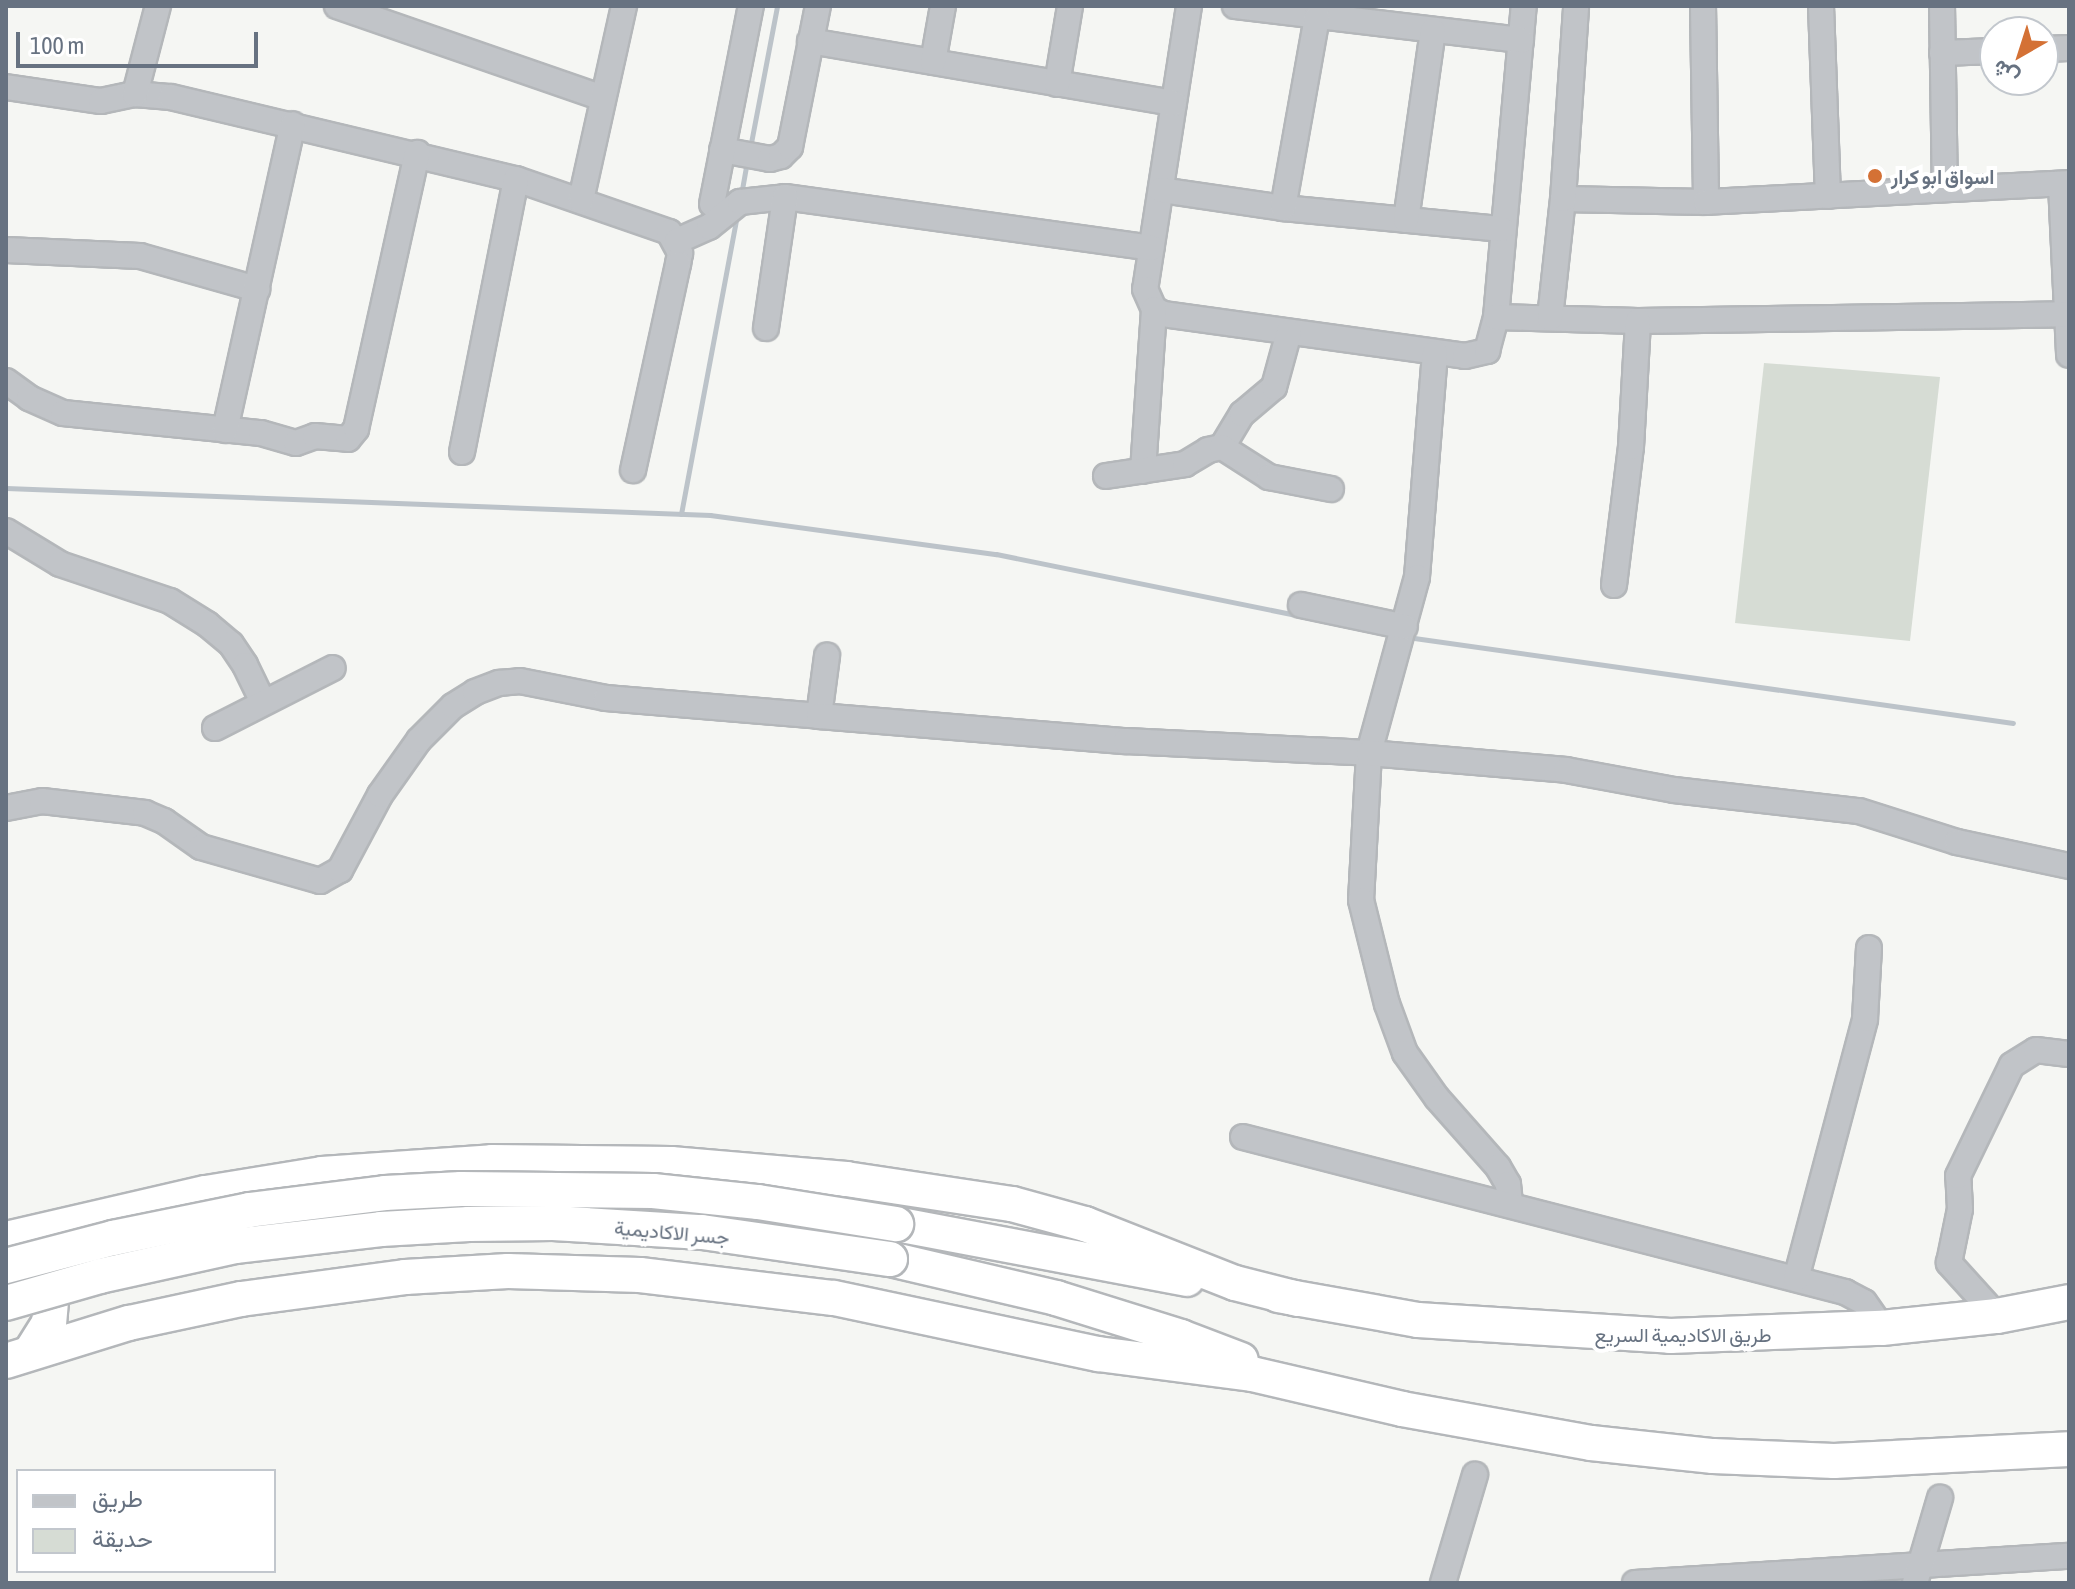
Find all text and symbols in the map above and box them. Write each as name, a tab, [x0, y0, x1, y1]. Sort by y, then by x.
scale bar	[20, 16, 262, 66]
north arrow	[1979, 16, 2059, 96]
text: 100 m	[30, 32, 84, 59]
text: ش	[1987, 55, 2024, 92]
place label: اسواق ابو كرار	[1891, 164, 1994, 188]
marker: اسواق ابو كرار	[1866, 167, 1884, 185]
street label: جسر الاكاديمية	[613, 1215, 731, 1249]
street label: طريق الاكاديمية السريع	[1594, 1322, 1772, 1346]
legend	[16, 1469, 276, 1573]
text: طريق	[92, 1485, 143, 1512]
text: حديقة	[92, 1525, 153, 1552]

